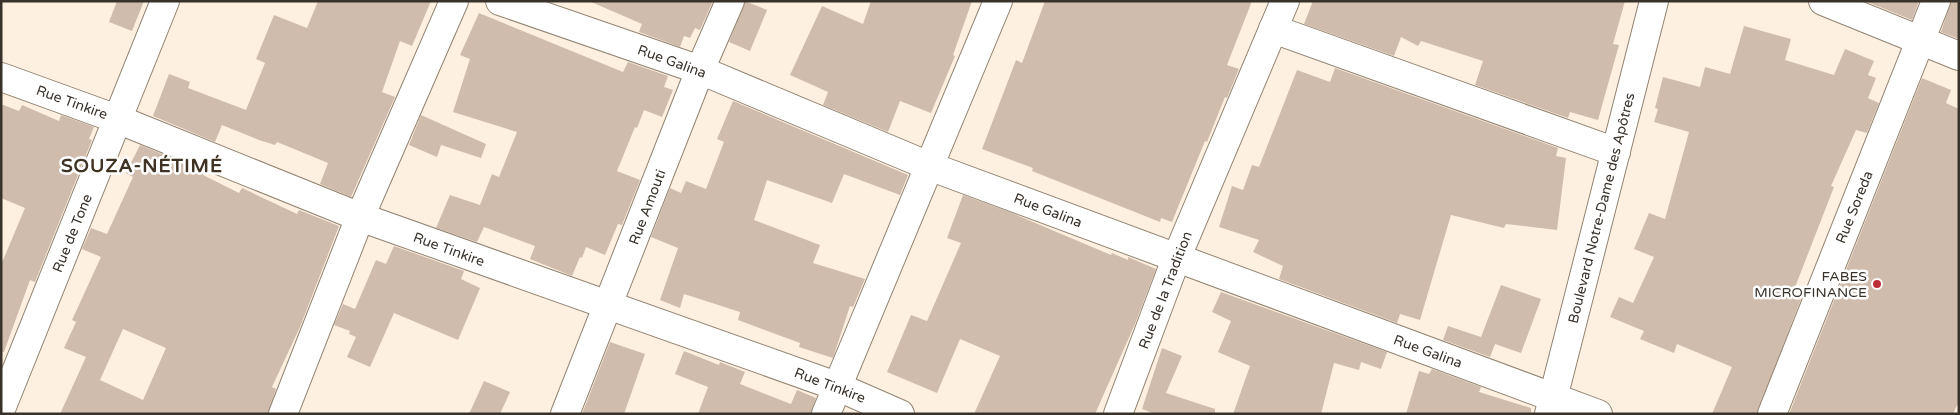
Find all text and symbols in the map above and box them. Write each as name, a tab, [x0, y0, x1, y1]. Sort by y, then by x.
street label: Rue Galina	[635, 41, 709, 82]
street label: Rue Tinkire	[34, 82, 110, 123]
street label: Boulevard Notre-Dame des Apôtres	[1565, 91, 1638, 325]
district label: SOUZA-NÉTIMÉ	[61, 154, 223, 177]
street label: Rue Amouti	[625, 167, 670, 247]
street label: Rue Soreda	[1832, 168, 1877, 246]
street label: Rue Galina	[1011, 190, 1084, 231]
street label: Rue de Tone	[49, 191, 96, 275]
street label: Rue Tinkire	[411, 229, 487, 270]
street label: Rue de la Tradition	[1135, 229, 1196, 351]
place label: FABES MICROFINANCE	[1754, 268, 1867, 301]
marker: FABES MICROFINANCE	[1871, 278, 1883, 290]
street label: Rue Galina	[1391, 331, 1465, 372]
street label: Rue Tinkire	[792, 364, 868, 407]

